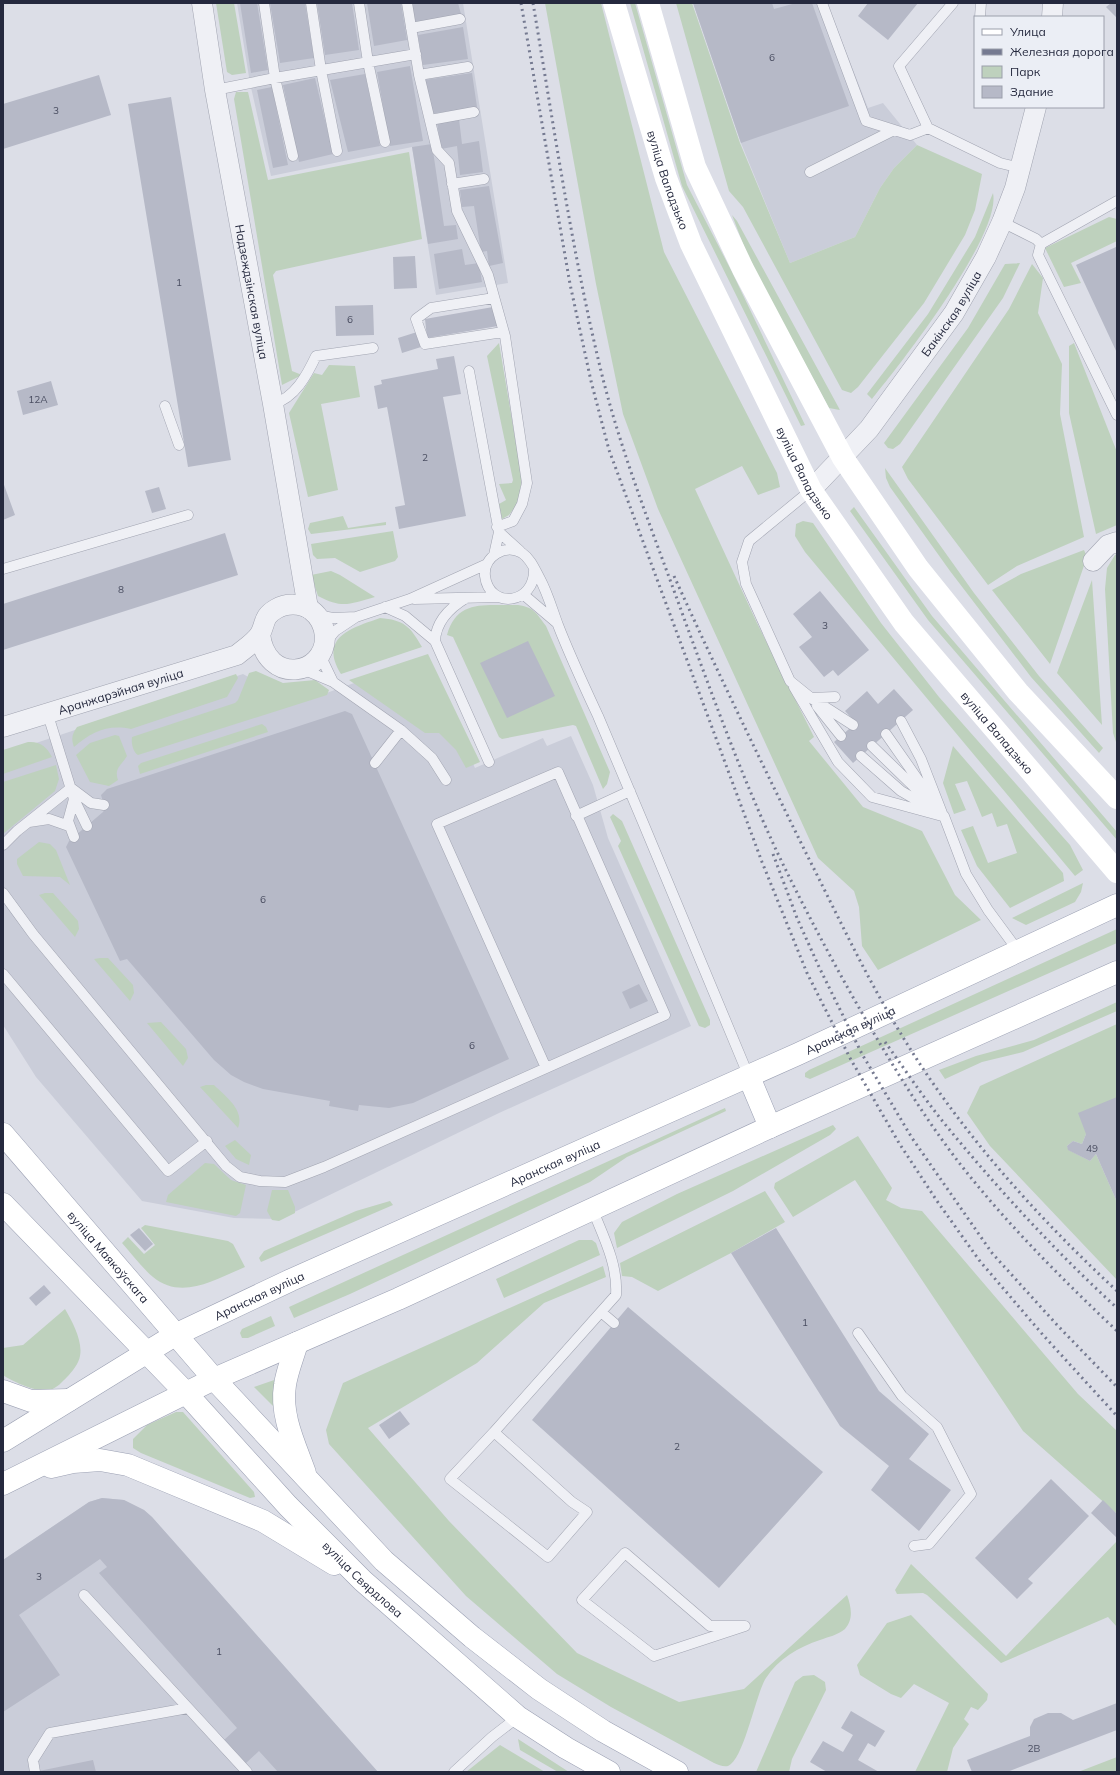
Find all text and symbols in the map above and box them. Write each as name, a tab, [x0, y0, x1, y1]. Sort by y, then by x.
legend	[974, 16, 1104, 108]
text: Улица	[1009, 24, 1046, 39]
text: Железная дорога	[1010, 44, 1114, 59]
house number: 6	[769, 51, 775, 64]
text: Парк	[1010, 64, 1041, 79]
text: Здание	[1010, 84, 1054, 99]
house number: 3	[53, 104, 59, 117]
street label: вуліца Валадзько	[645, 128, 692, 232]
street label: Надзеждзінская вуліца	[232, 223, 272, 360]
street label: Бакінская вуліца	[917, 268, 984, 359]
house number: 1	[176, 276, 182, 289]
house number: 6	[347, 313, 353, 326]
house number: 12А	[28, 393, 48, 406]
street label: вуліца Валадзько	[774, 424, 837, 522]
house number: 2	[422, 451, 428, 464]
house number: 8	[118, 583, 124, 596]
house number: 3	[822, 619, 828, 632]
street label: Аранжарэйная вуліца	[56, 665, 185, 717]
street label: вуліца Валадзько	[958, 688, 1037, 777]
house number: 6	[260, 893, 266, 906]
street label: Аранская вуліца	[803, 1002, 898, 1057]
house number: 6	[469, 1039, 475, 1052]
street label: Аранская вуліца	[507, 1136, 602, 1189]
house number: 49	[1086, 1142, 1098, 1155]
street label: вуліца Маякоўскага	[65, 1207, 153, 1306]
street label: Аранская вуліца	[212, 1268, 306, 1323]
house number: 1	[802, 1316, 808, 1329]
house number: 2	[674, 1440, 680, 1453]
street label: вуліца Свярдлова	[320, 1538, 406, 1620]
house number: 3	[36, 1570, 42, 1583]
house number: 1	[216, 1645, 222, 1658]
house number: 2В	[1028, 1742, 1041, 1755]

